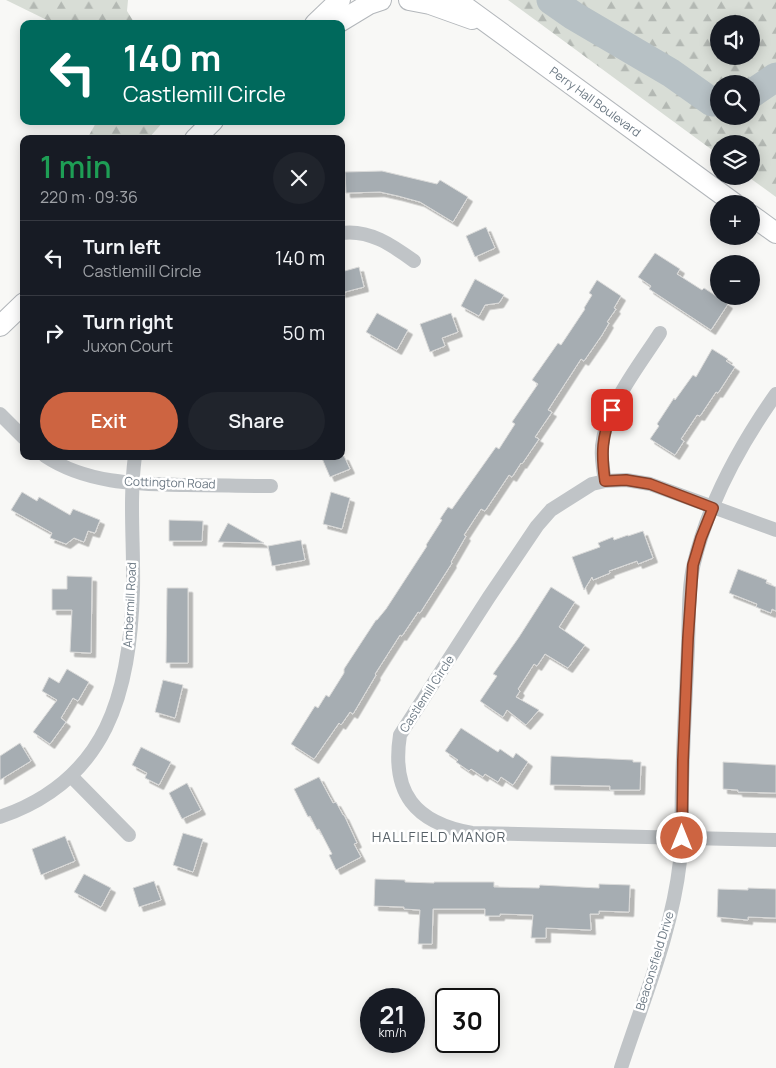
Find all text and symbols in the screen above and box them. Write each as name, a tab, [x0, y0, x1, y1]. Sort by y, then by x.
map controls	[710, 15, 760, 305]
button: sound	[710, 15, 760, 65]
text: 140 m	[123, 34, 221, 82]
icon: left	[40, 40, 105, 105]
street label: Perry Hall Boulevard	[546, 63, 645, 141]
button: search	[710, 75, 760, 125]
text: Castlemill Circle	[123, 79, 286, 109]
button: layers	[710, 135, 760, 185]
text: 1 min	[40, 146, 112, 187]
button: close	[273, 152, 325, 204]
text: 220 m · 09:36	[40, 186, 138, 208]
button: +	[710, 195, 760, 245]
text: Turn left	[83, 234, 161, 260]
icon: left	[40, 244, 68, 272]
text: 140 m	[275, 245, 325, 271]
button: −	[710, 255, 760, 305]
text: Castlemill Circle	[83, 260, 201, 282]
text: Turn right	[83, 309, 173, 335]
icon: right	[40, 319, 68, 347]
text: 50 m	[283, 320, 325, 346]
text: Juxon Court	[83, 335, 173, 357]
pin	[591, 389, 633, 431]
button: Exit	[40, 392, 178, 450]
button: Share	[188, 392, 325, 450]
icon: arrive	[598, 396, 626, 424]
street label: Cottington Road	[124, 472, 216, 493]
street label: Ambermill Road	[119, 562, 140, 648]
street label: Castlemill Circle	[395, 652, 458, 736]
position arrow	[655, 811, 707, 863]
district label: HALLFIELD MANOR	[372, 827, 506, 846]
street label: Beaconsfield Drive	[631, 909, 678, 1012]
speed limit sign: 30	[435, 988, 500, 1053]
text: 21	[380, 997, 405, 1032]
text: km/h	[379, 1024, 406, 1041]

